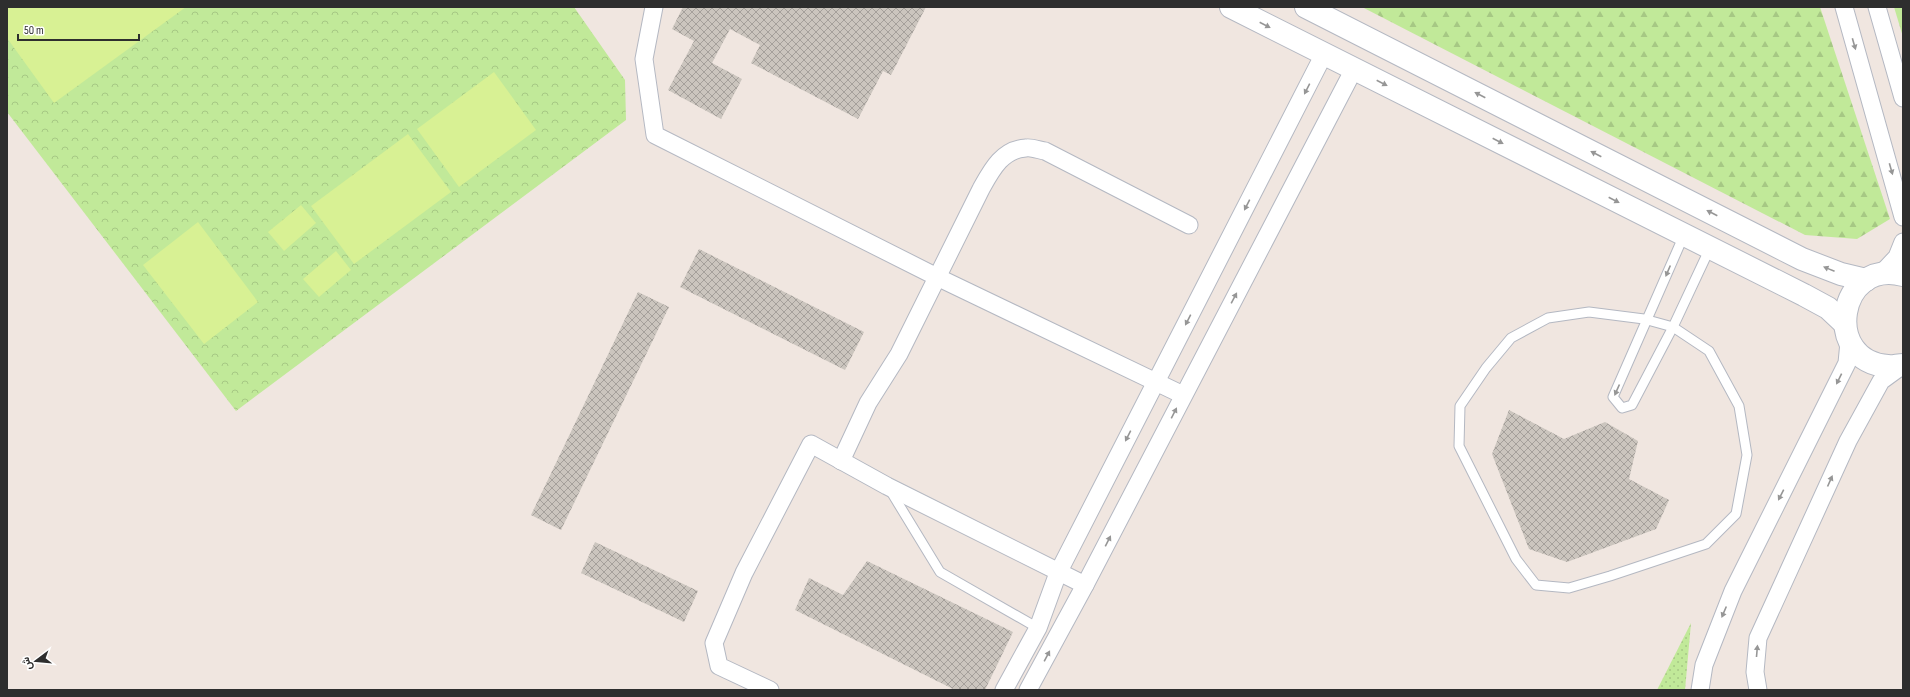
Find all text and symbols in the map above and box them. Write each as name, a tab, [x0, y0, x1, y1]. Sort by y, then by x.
scale bar	[18, 16, 139, 42]
one-way arrow	[1260, 21, 1271, 28]
text: 50 m	[24, 23, 44, 38]
one-way arrow	[1852, 38, 1858, 51]
one-way arrow	[1376, 80, 1387, 86]
one-way arrow	[1303, 83, 1310, 95]
one-way arrow	[1474, 92, 1486, 98]
one-way arrow	[1492, 138, 1503, 145]
one-way arrow	[1590, 151, 1602, 157]
one-way arrow	[1888, 163, 1894, 176]
one-way arrow	[1608, 197, 1620, 203]
one-way arrow	[1244, 199, 1250, 210]
one-way arrow	[1706, 209, 1718, 216]
one-way arrow	[1665, 265, 1671, 276]
one-way arrow	[1823, 266, 1834, 272]
one-way arrow	[1231, 292, 1237, 304]
one-way arrow	[1185, 314, 1191, 326]
one-way arrow	[1836, 373, 1842, 384]
one-way arrow	[1613, 384, 1619, 396]
one-way arrow	[1171, 407, 1177, 419]
one-way arrow	[1125, 430, 1132, 442]
one-way arrow	[1827, 475, 1833, 486]
one-way arrow	[1778, 489, 1784, 501]
one-way arrow	[1105, 535, 1111, 547]
one-way arrow	[1721, 606, 1727, 617]
north arrow	[16, 641, 56, 681]
one-way arrow	[1754, 645, 1761, 657]
one-way arrow	[1043, 650, 1050, 662]
text: ش	[19, 655, 35, 672]

